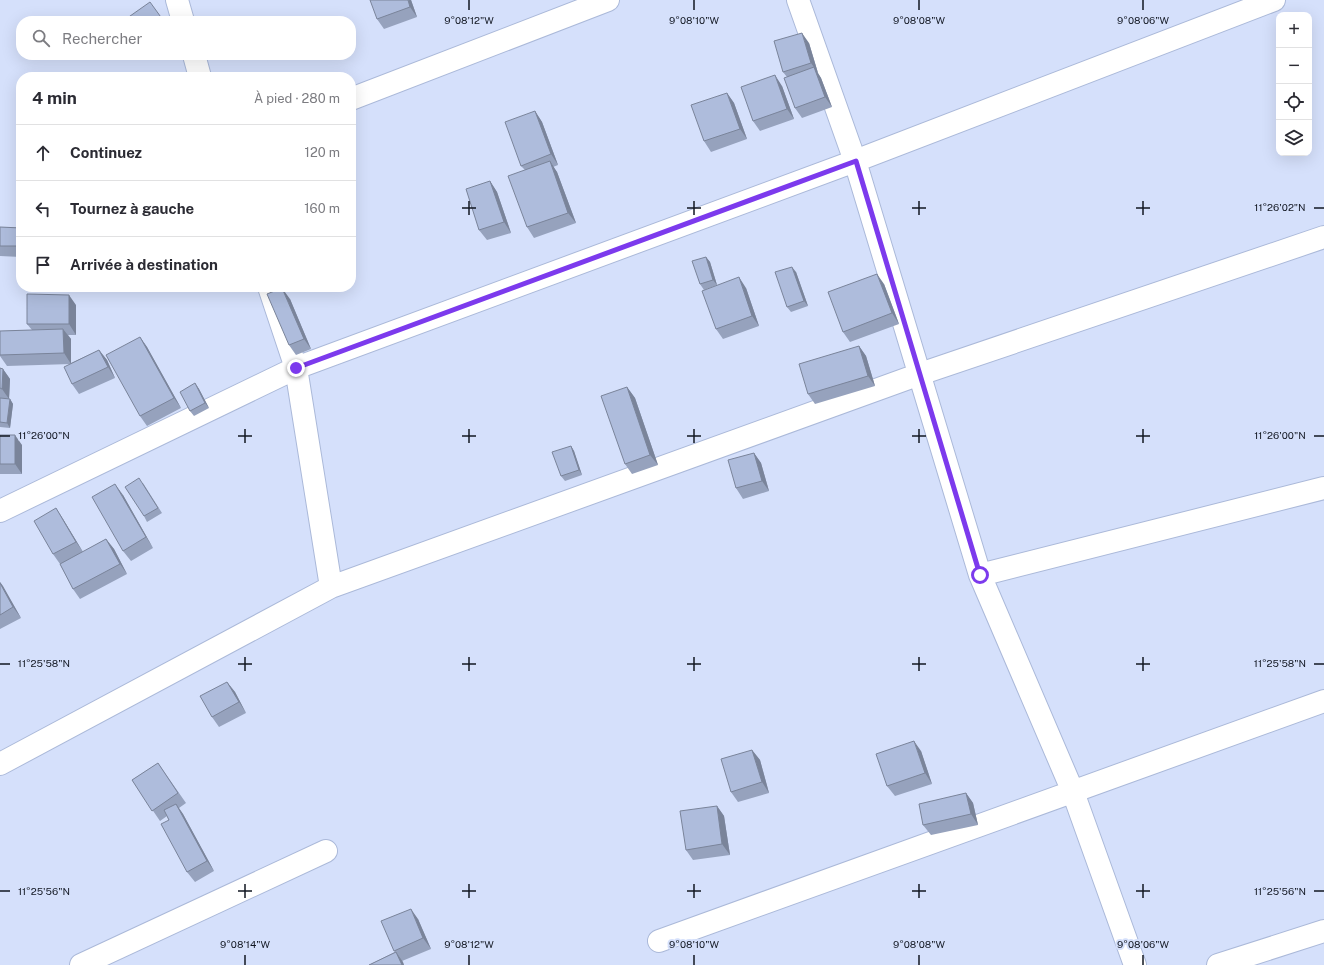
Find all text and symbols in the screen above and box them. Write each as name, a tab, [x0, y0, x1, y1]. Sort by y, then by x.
map controls	[1276, 12, 1312, 156]
button: +	[1276, 12, 1312, 48]
text: 9°08'12"W	[444, 14, 494, 26]
text: 9°08'10"W	[669, 14, 719, 26]
text: 9°08'08"W	[893, 14, 946, 26]
text: 9°08'06"W	[1117, 14, 1169, 26]
search box	[16, 16, 356, 60]
icon: search	[30, 27, 52, 49]
text: Rechercher	[62, 30, 142, 47]
button: −	[1276, 48, 1312, 84]
button: locate	[1276, 84, 1312, 120]
text: 4 min	[32, 88, 77, 108]
text: À pied · 280 m	[254, 91, 340, 106]
button: layers	[1276, 120, 1312, 156]
icon: ahead	[32, 142, 54, 164]
text: Continuez	[70, 144, 142, 161]
text: 120 m	[305, 145, 340, 160]
icon: left	[32, 198, 54, 220]
text: Tournez à gauche	[70, 200, 194, 217]
text: 160 m	[304, 201, 340, 216]
text: 11°26'02"N	[1254, 201, 1306, 213]
icon: arrive	[32, 254, 54, 276]
text: Arrivée à destination	[70, 256, 218, 273]
route end	[287, 359, 305, 377]
text: 11°26'00"N	[18, 429, 70, 441]
text: 11°26'00"N	[1254, 429, 1306, 441]
route start	[971, 566, 989, 584]
text: 11°25'58"N	[18, 657, 70, 669]
text: 11°25'58"N	[1254, 657, 1306, 669]
text: 11°25'56"N	[18, 885, 70, 897]
text: 11°25'56"N	[1254, 885, 1306, 897]
text: 9°08'14"W	[220, 938, 270, 950]
text: 9°08'12"W	[444, 938, 494, 950]
text: 9°08'10"W	[669, 938, 719, 950]
text: 9°08'08"W	[893, 938, 946, 950]
text: 9°08'06"W	[1117, 938, 1169, 950]

